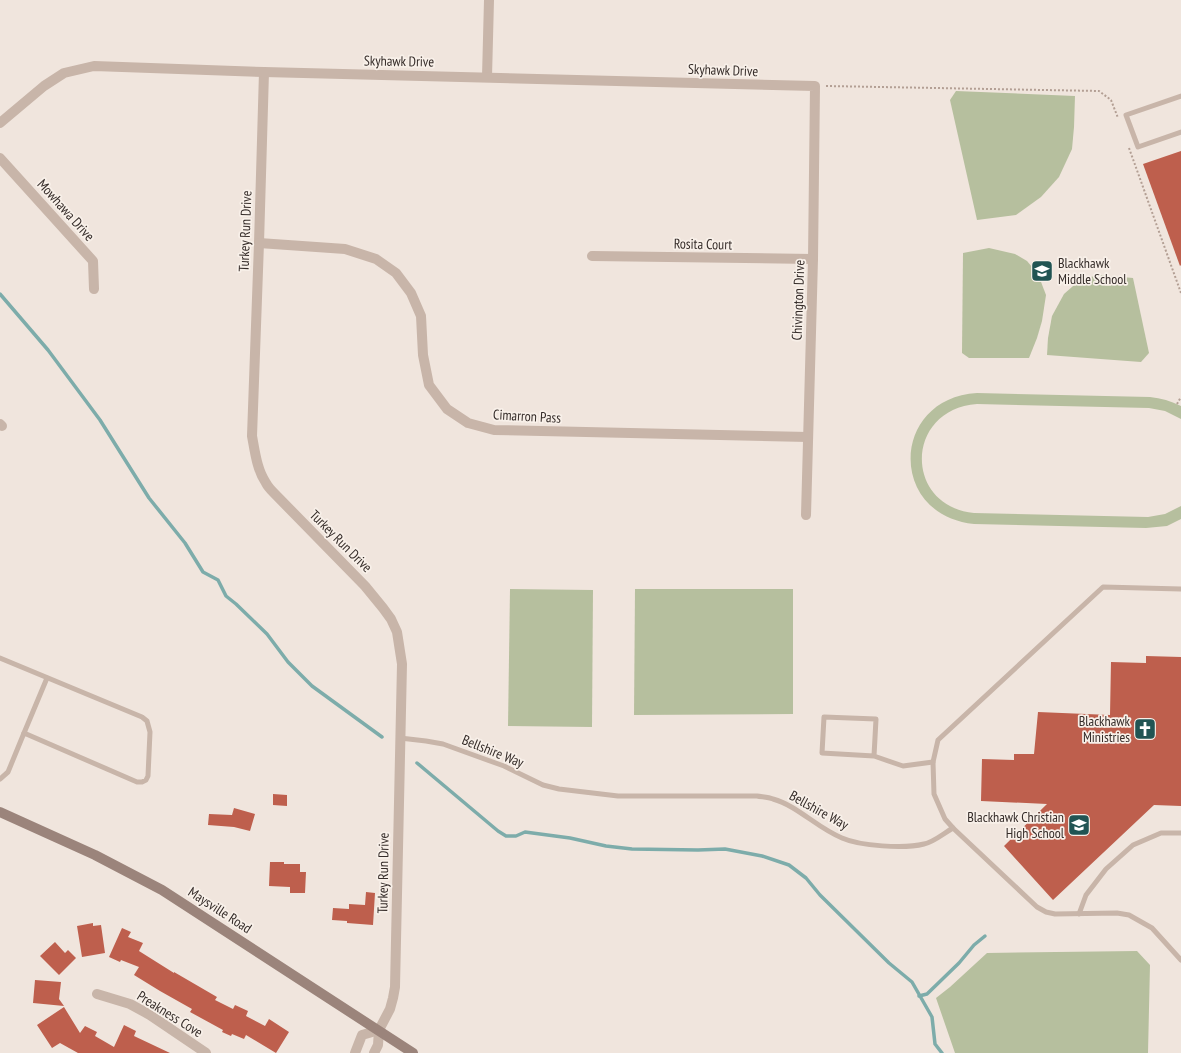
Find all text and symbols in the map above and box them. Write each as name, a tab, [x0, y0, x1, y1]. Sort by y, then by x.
street label: Skyhawk Drive	[364, 51, 434, 71]
street label: Skyhawk Drive	[688, 60, 759, 80]
street label: Mowhawa Drive	[34, 175, 99, 245]
street label: Turkey Run Drive	[235, 190, 255, 272]
street label: Rosita Court	[674, 234, 733, 254]
place label: Blackhawk Middle School	[1058, 254, 1127, 288]
school or university icon: Blackhawk Middle School	[1029, 258, 1055, 284]
street label: Chivington Drive	[788, 259, 808, 341]
street label: Cimarron Pass	[493, 405, 562, 427]
street label: Turkey Run Drive	[306, 506, 376, 576]
place label: Blackhawk Ministries	[1079, 712, 1131, 746]
church icon: Blackhawk Ministries	[1132, 716, 1158, 742]
street label: Bellshire Way	[459, 730, 527, 772]
street label: Bellshire Way	[786, 786, 852, 834]
place label: Blackhawk Christian High School	[967, 808, 1065, 842]
school or university icon: Blackhawk Christian High School	[1066, 812, 1092, 838]
street label: Turkey Run Drive	[373, 832, 393, 914]
street label: Maysville Road	[185, 883, 255, 937]
street label: Preakness Cove	[134, 987, 206, 1041]

